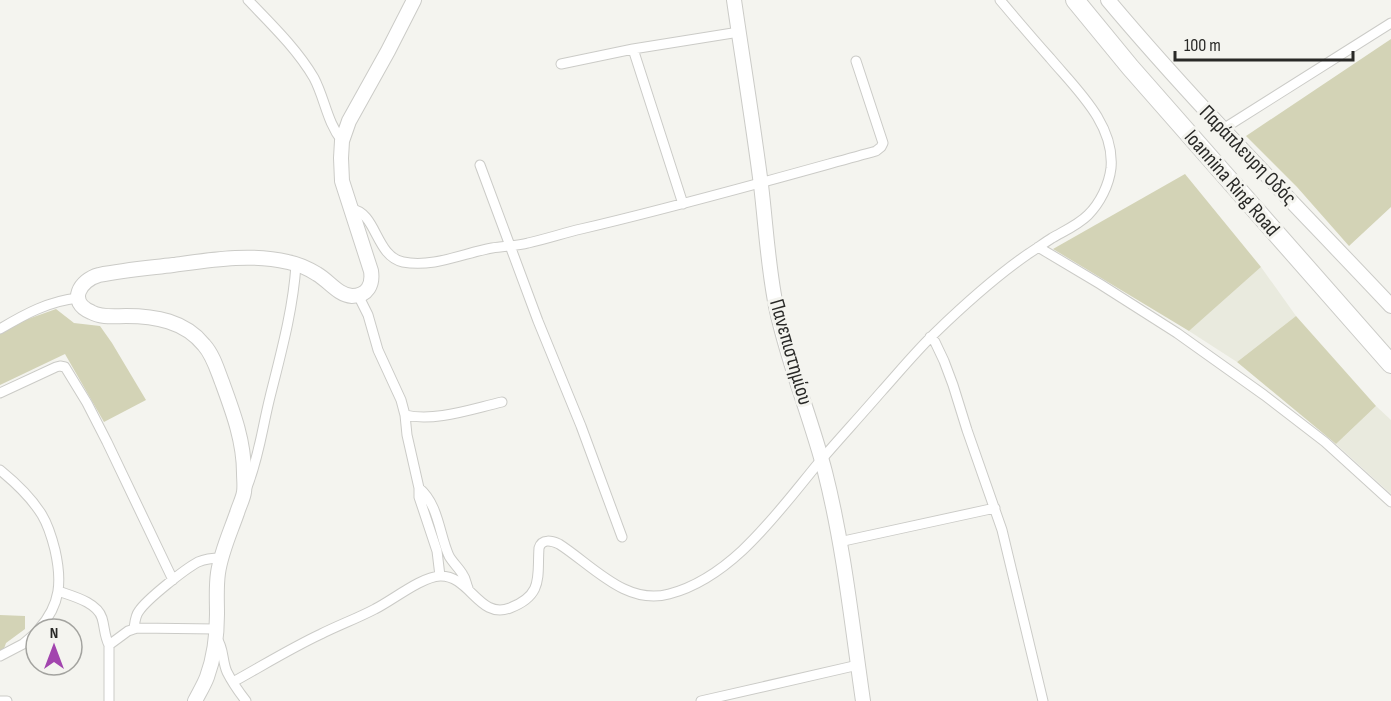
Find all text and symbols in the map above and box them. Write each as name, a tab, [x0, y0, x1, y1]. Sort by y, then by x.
scale bar	[1175, 24, 1354, 62]
text: 100 m	[1184, 35, 1221, 56]
street label: Παράπλευρη Οδός	[1194, 100, 1302, 210]
street label: Ioannina Ring Road	[1179, 125, 1285, 241]
street label: Πανεπιστημίου	[764, 296, 818, 408]
north arrow	[24, 617, 84, 677]
text: N	[50, 624, 58, 643]

